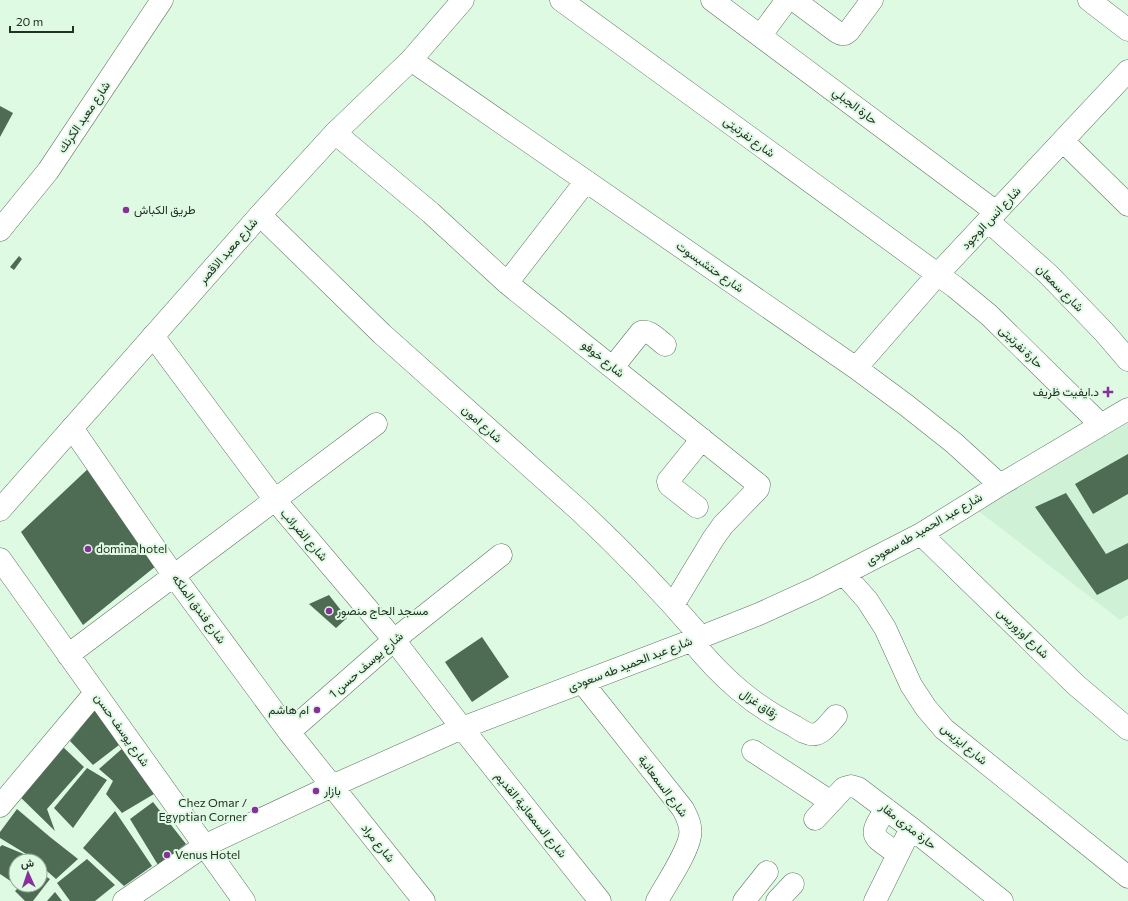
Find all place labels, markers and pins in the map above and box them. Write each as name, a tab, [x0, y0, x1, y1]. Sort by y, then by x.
place label: طريق الكباش	[134, 202, 196, 218]
marker: طريق الكباش	[121, 205, 131, 215]
place label: د.ايفيت ظريف	[1033, 384, 1099, 400]
marker: د.ايفيت ظريف	[1102, 386, 1114, 398]
place label: domina hotel	[96, 541, 167, 555]
marker: domina hotel	[83, 544, 93, 554]
place label: مسجد الحاج منصور	[336, 603, 428, 620]
marker: مسجد الحاج منصور	[324, 606, 334, 616]
place label: ام هاشم	[268, 702, 309, 718]
marker: ام هاشم	[312, 705, 322, 715]
place label: بازار	[323, 783, 341, 799]
marker: بازار	[311, 786, 321, 796]
place label: Chez Omar / Egyptian Corner	[159, 795, 247, 823]
marker: Chez Omar / Egyptian Corner	[250, 805, 260, 815]
place label: Venus Hotel	[175, 847, 240, 861]
marker: Venus Hotel	[162, 850, 172, 860]

